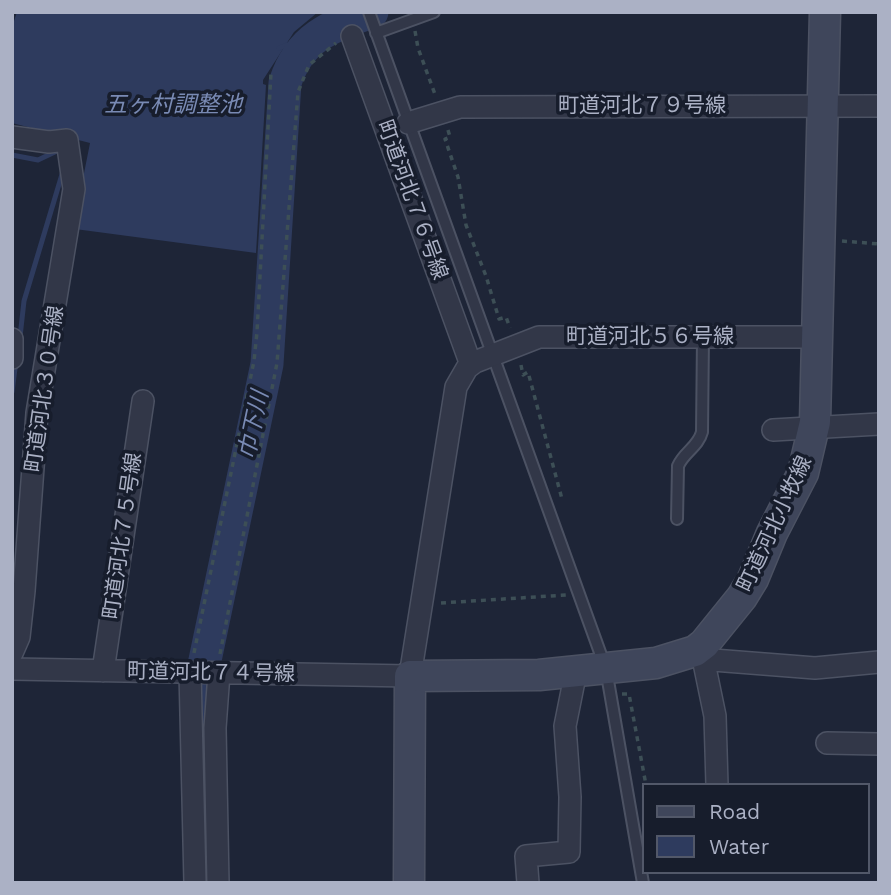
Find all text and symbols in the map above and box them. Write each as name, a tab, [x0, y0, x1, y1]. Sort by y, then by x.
water label: 五ヶ村調整池	[104, 91, 242, 119]
street label: 町道河北７９号線	[558, 93, 726, 119]
street label: 町道河北７６号線	[371, 117, 453, 283]
street label: 町道河北３０号線	[21, 304, 69, 474]
street label: 町道河北５６号線	[566, 324, 734, 350]
water label: 巾下川	[233, 388, 275, 462]
street label: 町道河北７５号線	[99, 451, 147, 621]
street label: 町道河北小牧線	[733, 452, 817, 596]
street label: 町道河北７４号線	[127, 659, 295, 687]
legend	[642, 783, 870, 874]
text: Road	[709, 799, 760, 824]
text: Water	[709, 834, 769, 859]

